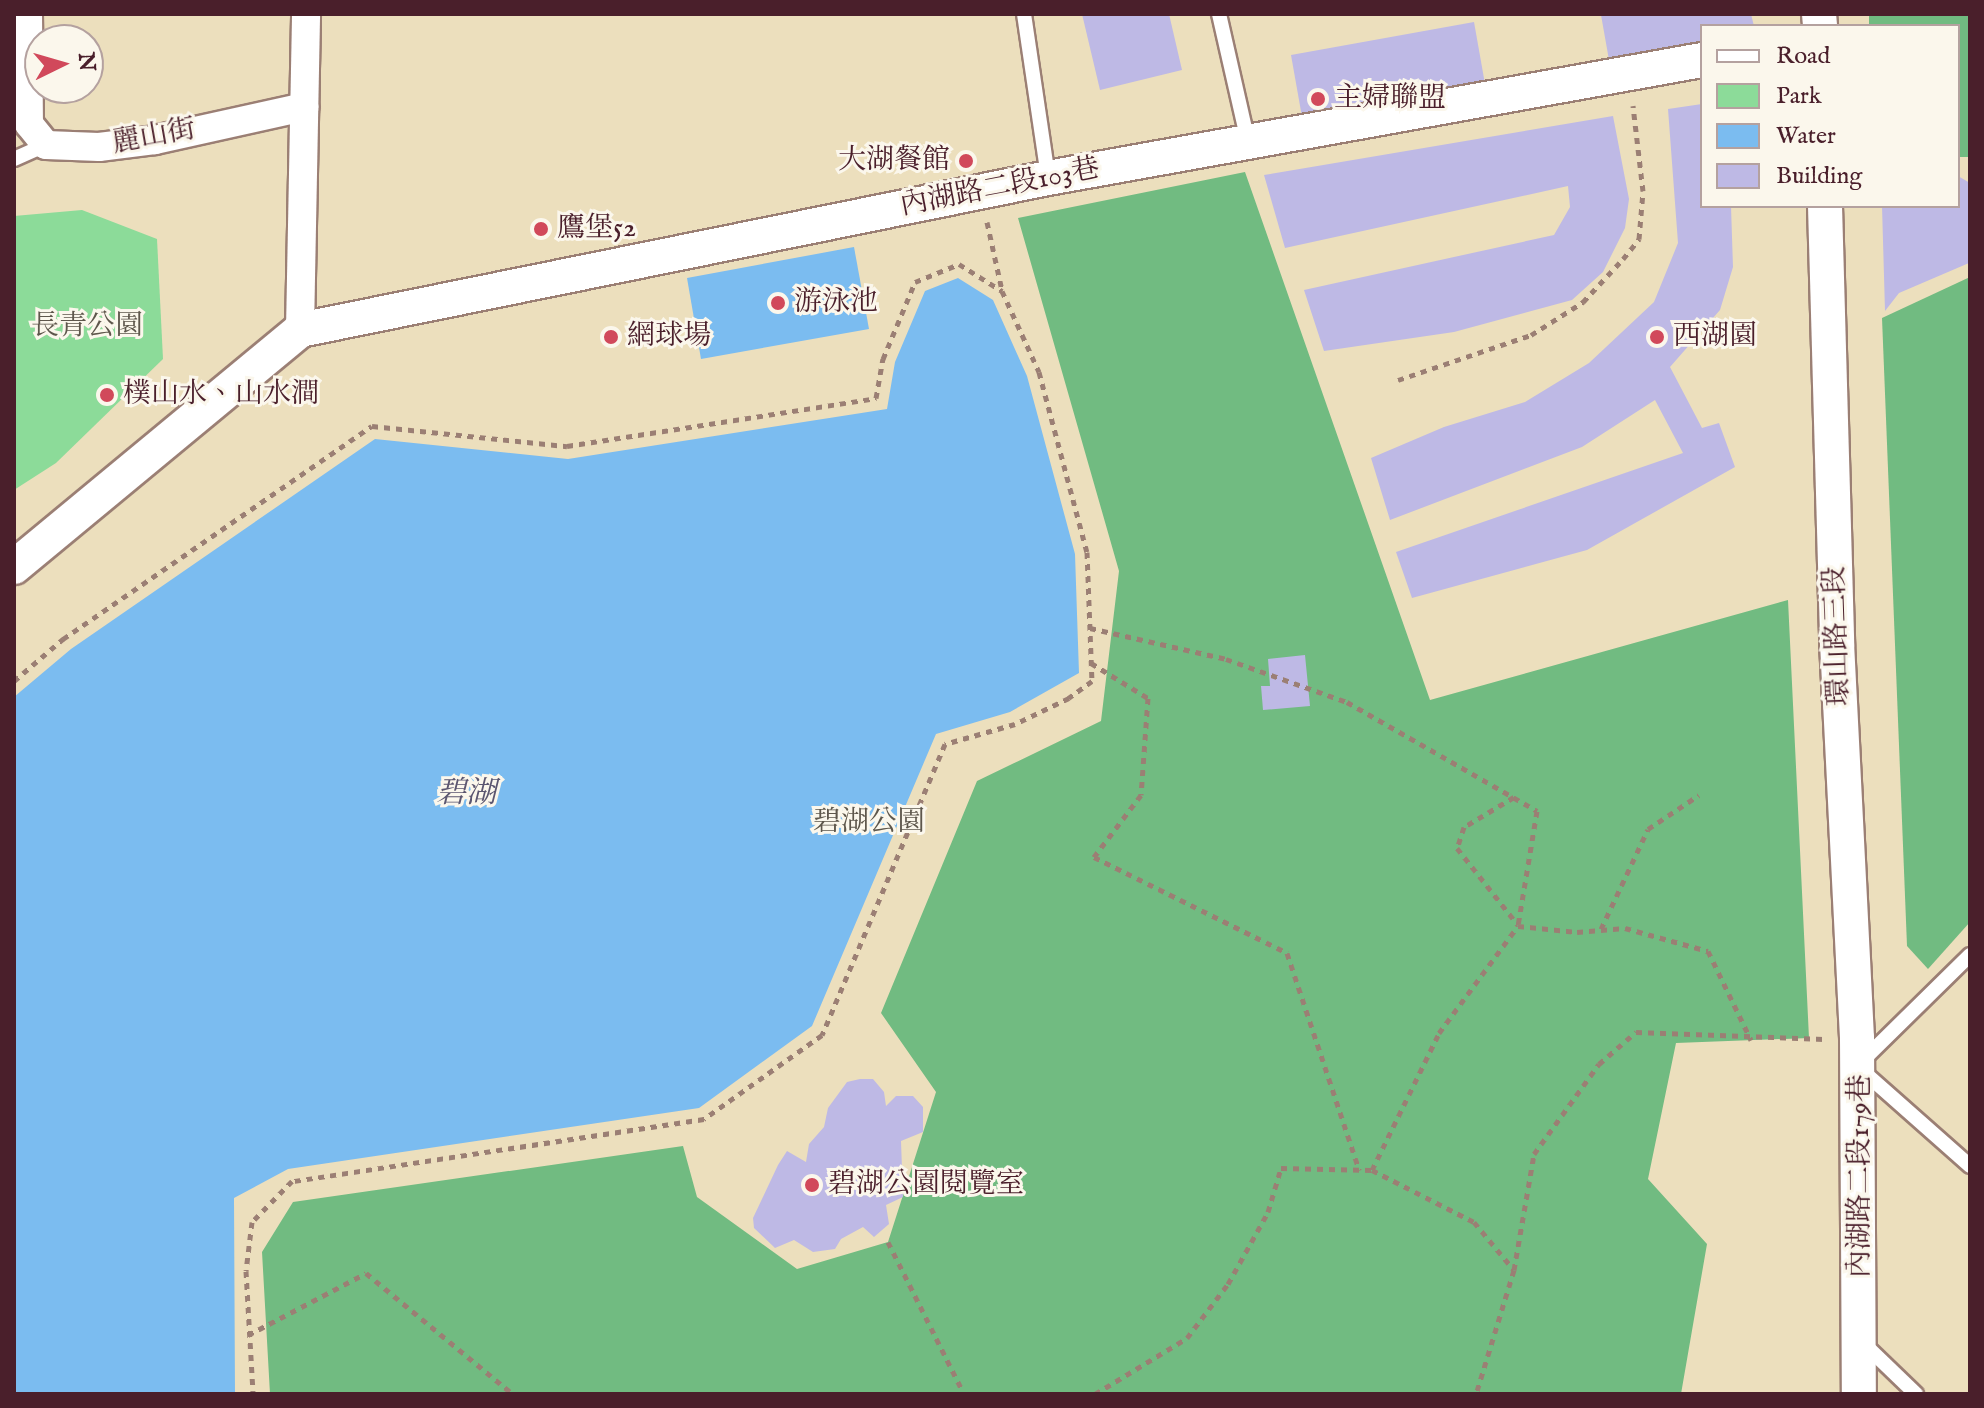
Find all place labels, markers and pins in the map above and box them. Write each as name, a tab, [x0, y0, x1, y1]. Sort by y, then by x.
place label: 主婦聯盟	[1334, 82, 1446, 116]
marker: 主婦聯盟	[1309, 90, 1327, 108]
place label: 大湖餐館	[838, 144, 950, 178]
marker: 大湖餐館	[957, 152, 975, 170]
place label: 鷹堡52	[557, 212, 636, 246]
marker: 鷹堡52	[532, 220, 550, 238]
place label: 游泳池	[794, 286, 878, 320]
marker: 游泳池	[769, 294, 787, 312]
place label: 網球場	[627, 320, 711, 354]
place label: 西湖園	[1673, 320, 1757, 354]
marker: 網球場	[602, 328, 620, 346]
marker: 西湖園	[1648, 328, 1666, 346]
place label: 樸山水、山水澗	[123, 378, 319, 412]
marker: 樸山水、山水澗	[98, 386, 116, 404]
place label: 碧湖公園閱覽室	[828, 1168, 1024, 1202]
marker: 碧湖公園閱覽室	[803, 1176, 821, 1194]

